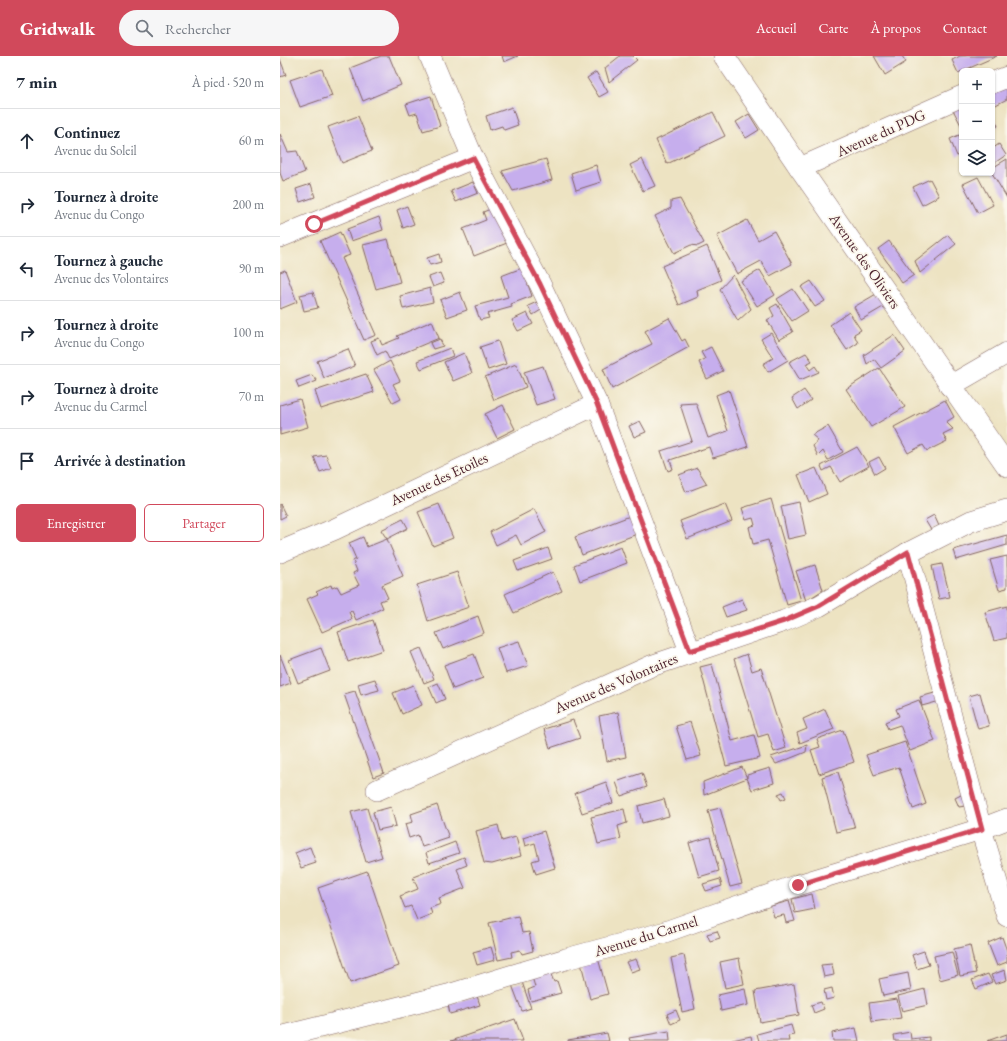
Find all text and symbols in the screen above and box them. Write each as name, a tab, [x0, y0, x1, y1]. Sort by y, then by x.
search box	[119, 10, 399, 46]
text: Gridwalk	[20, 16, 95, 41]
icon: search	[133, 17, 155, 39]
text: Rechercher	[165, 19, 231, 38]
text: Accueil	[756, 19, 797, 37]
text: Carte	[819, 19, 849, 37]
text: À propos	[871, 19, 921, 37]
text: Contact	[943, 19, 987, 37]
map controls	[959, 68, 995, 176]
button: +	[959, 68, 995, 104]
text: 7 min	[16, 71, 57, 93]
text: À pied · 520 m	[192, 74, 264, 91]
button: −	[959, 104, 995, 140]
street label: Avenue du PDG	[833, 105, 928, 161]
text: Continuez	[54, 123, 120, 142]
icon: ahead	[16, 130, 38, 152]
text: 60 m	[239, 132, 264, 149]
button: layers	[959, 140, 995, 176]
text: Avenue du Soleil	[54, 142, 137, 159]
text: Tournez à droite	[54, 187, 158, 206]
icon: right	[16, 194, 38, 216]
text: 200 m	[233, 196, 264, 213]
text: Avenue du Congo	[54, 206, 145, 223]
street label: Avenue des Oliviers	[825, 209, 905, 312]
route start	[305, 215, 323, 233]
text: Tournez à gauche	[54, 251, 163, 270]
icon: left	[16, 258, 38, 280]
text: 90 m	[239, 260, 264, 277]
text: Avenue des Volontaires	[54, 270, 169, 287]
text: Tournez à droite	[54, 315, 158, 334]
icon: right	[16, 322, 38, 344]
text: 100 m	[233, 324, 264, 341]
text: Avenue du Congo	[54, 334, 145, 351]
text: Tournez à droite	[54, 379, 158, 398]
icon: right	[16, 386, 38, 408]
text: 70 m	[239, 388, 264, 405]
text: Avenue du Carmel	[54, 398, 147, 415]
street label: Avenue des Etoiles	[386, 448, 491, 510]
icon: arrive	[16, 450, 38, 472]
text: Arrivée à destination	[54, 451, 186, 470]
button: Enregistrer	[16, 504, 136, 542]
button: Partager	[144, 504, 264, 542]
street label: Avenue des Volontaires	[550, 648, 680, 717]
route end	[789, 876, 807, 894]
street label: Avenue du Carmel	[591, 911, 700, 961]

